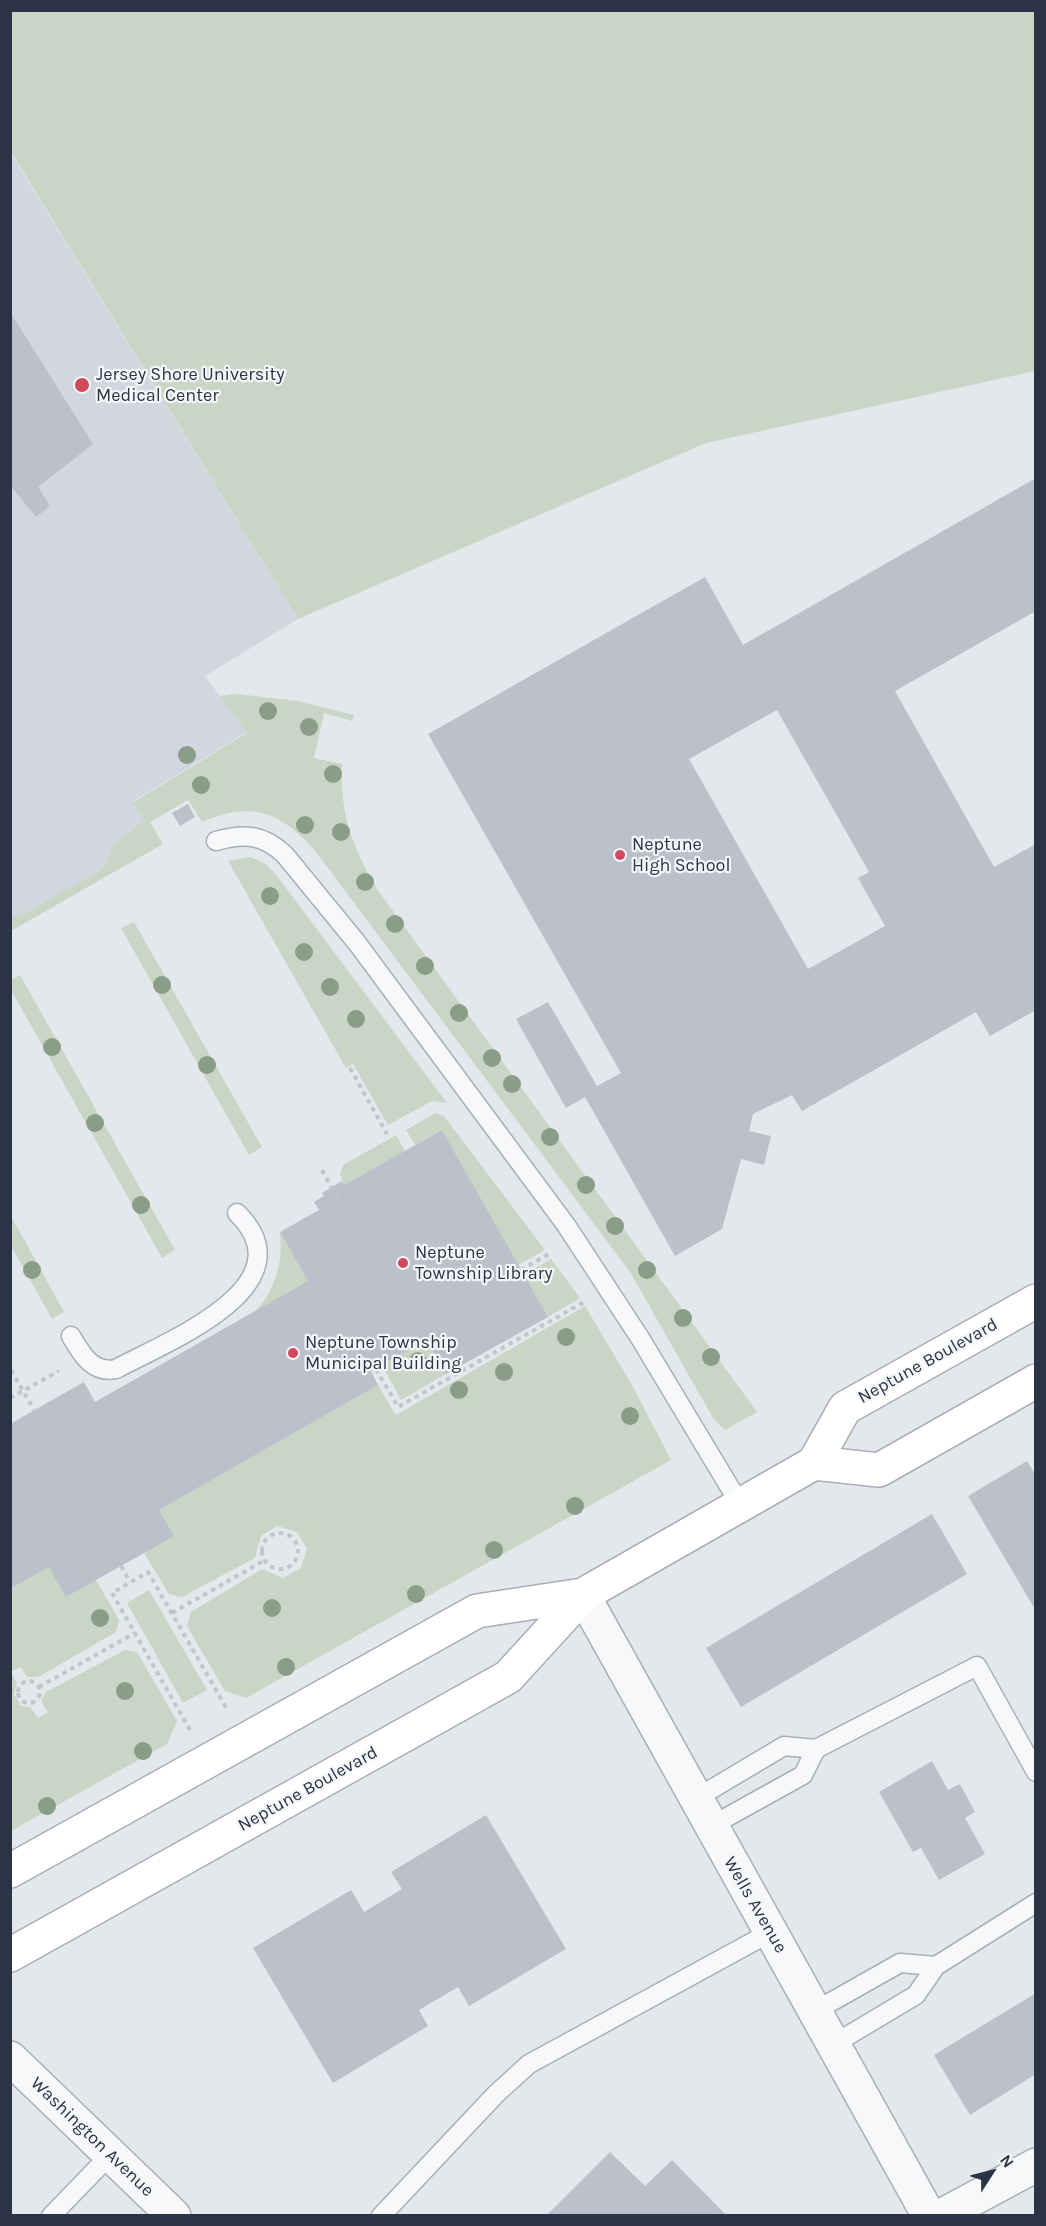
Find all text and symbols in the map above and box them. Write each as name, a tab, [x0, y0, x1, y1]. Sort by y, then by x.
place label: Jersey Shore University Medical Center	[96, 364, 285, 406]
marker: Jersey Shore University Medical Center	[73, 376, 91, 394]
place label: Neptune High School	[632, 834, 730, 876]
marker: Neptune High School	[613, 848, 627, 862]
place label: Neptune Township Library	[415, 1242, 553, 1284]
marker: Neptune Township Library	[396, 1256, 410, 1270]
street label: Neptune Boulevard	[854, 1314, 1002, 1408]
place label: Neptune Township Municipal Building	[305, 1332, 461, 1374]
marker: Neptune Township Municipal Building	[286, 1346, 300, 1360]
street label: Neptune Boulevard	[234, 1742, 382, 1836]
street label: Wells Avenue	[719, 1853, 791, 1957]
street label: Washington Avenue	[26, 2073, 158, 2201]
north arrow	[962, 2142, 1022, 2202]
text: N	[996, 2151, 1018, 2171]

